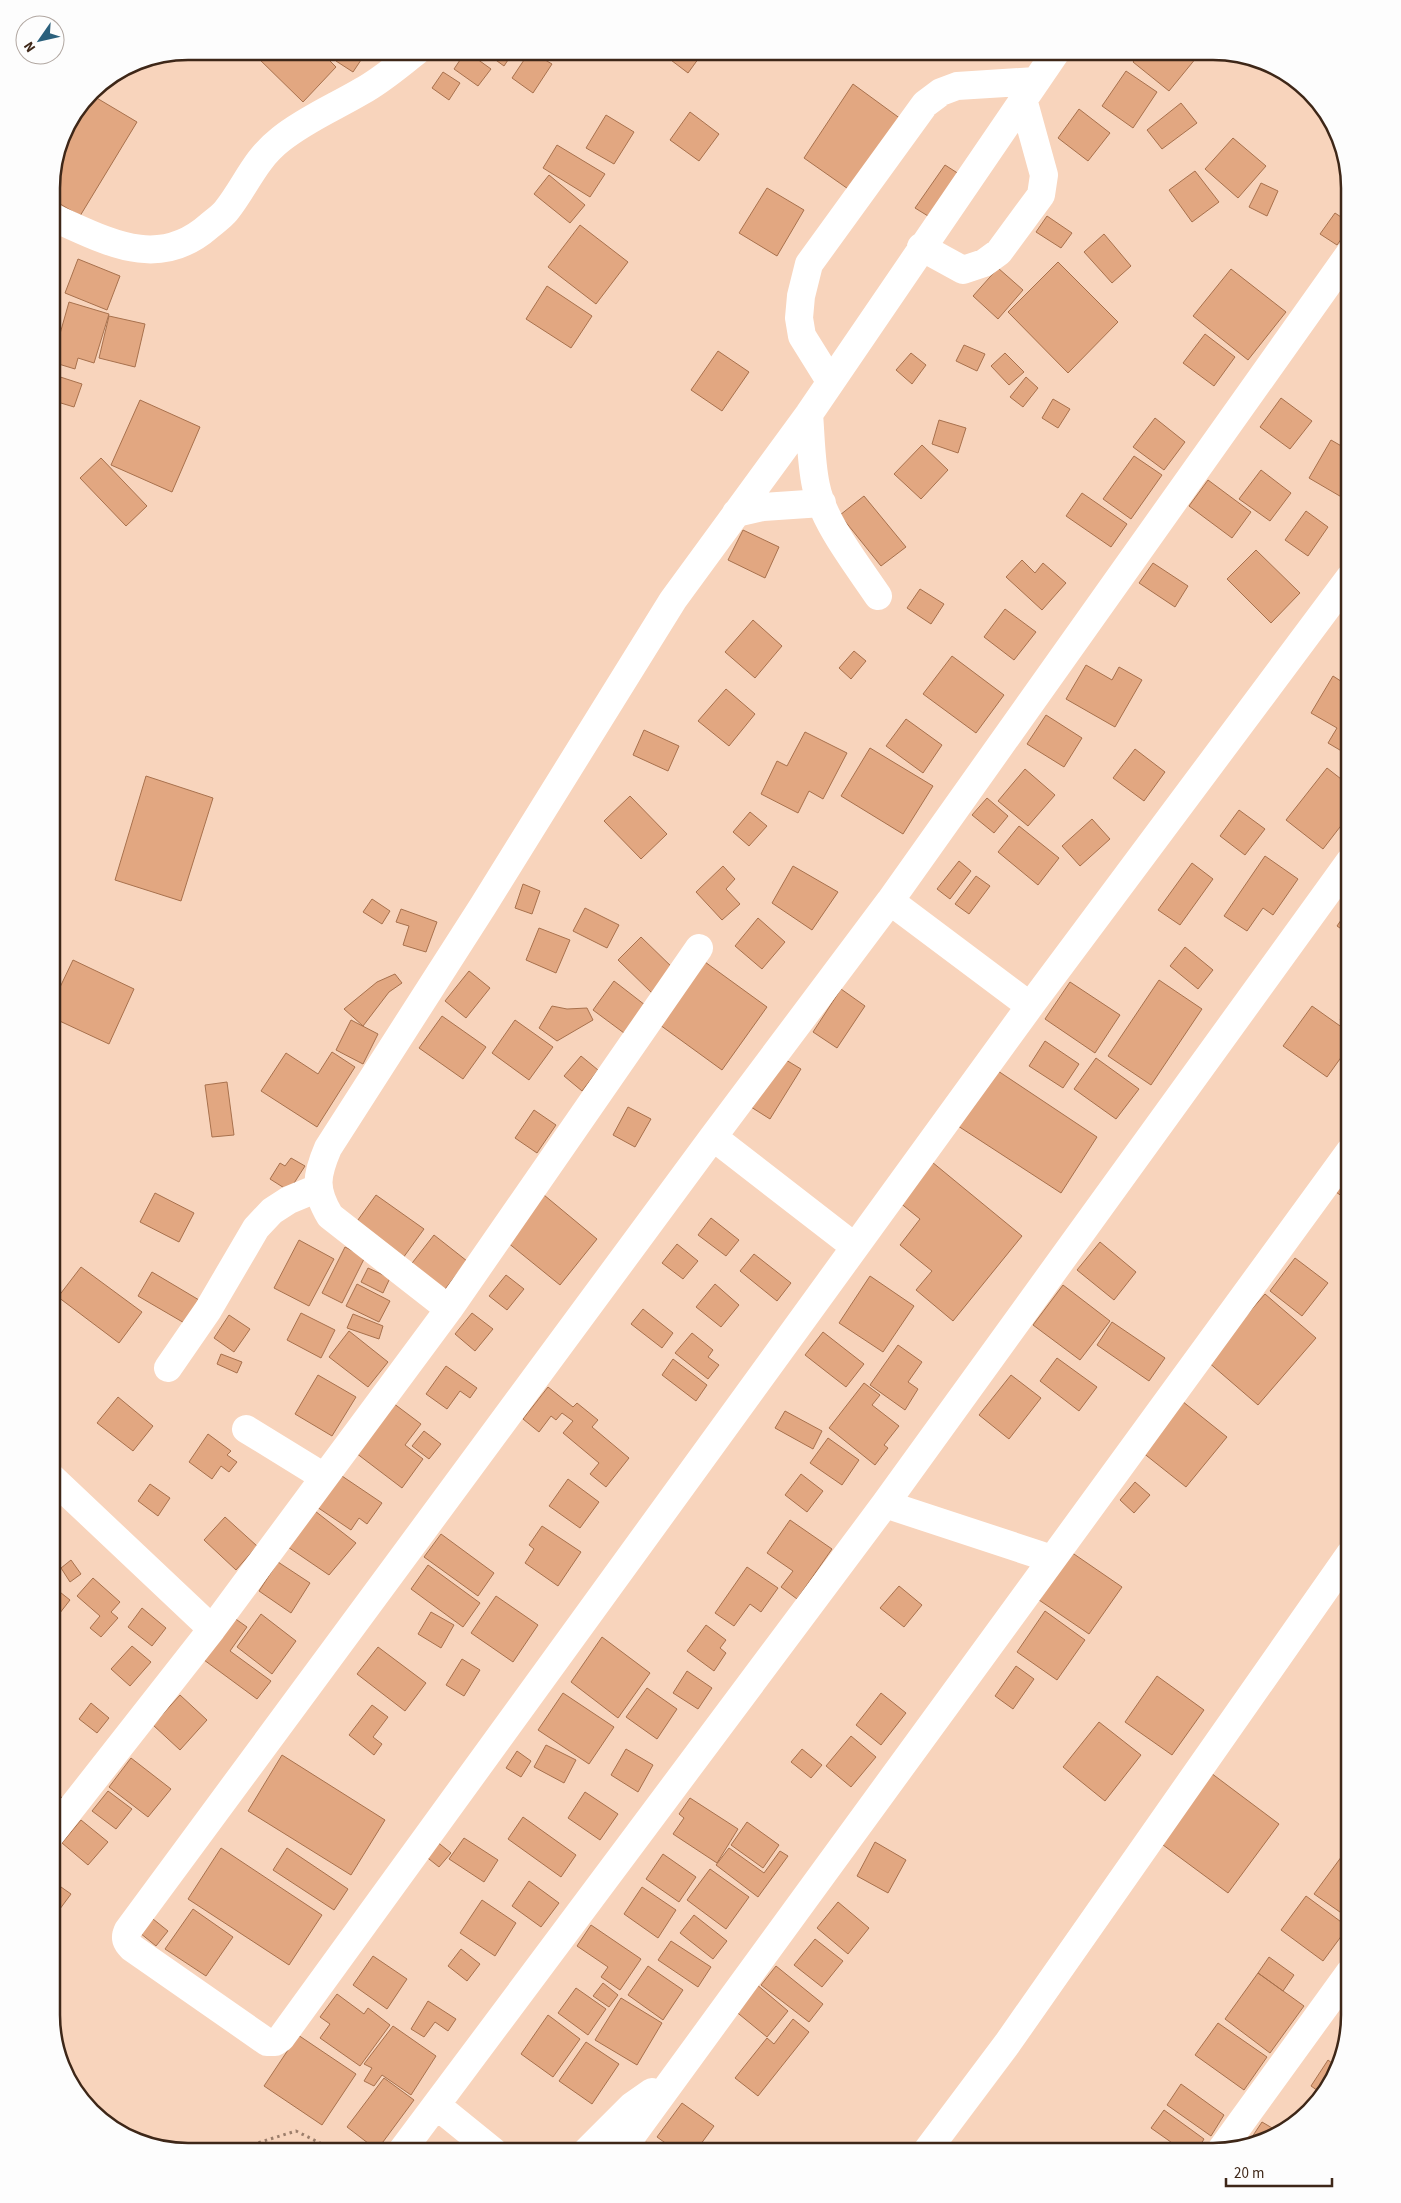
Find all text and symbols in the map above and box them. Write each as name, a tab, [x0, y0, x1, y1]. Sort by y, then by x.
north arrow	[15, 15, 65, 65]
text: N	[19, 37, 41, 56]
scale bar	[1226, 2156, 1332, 2188]
text: 20 m	[1234, 2163, 1264, 2184]

